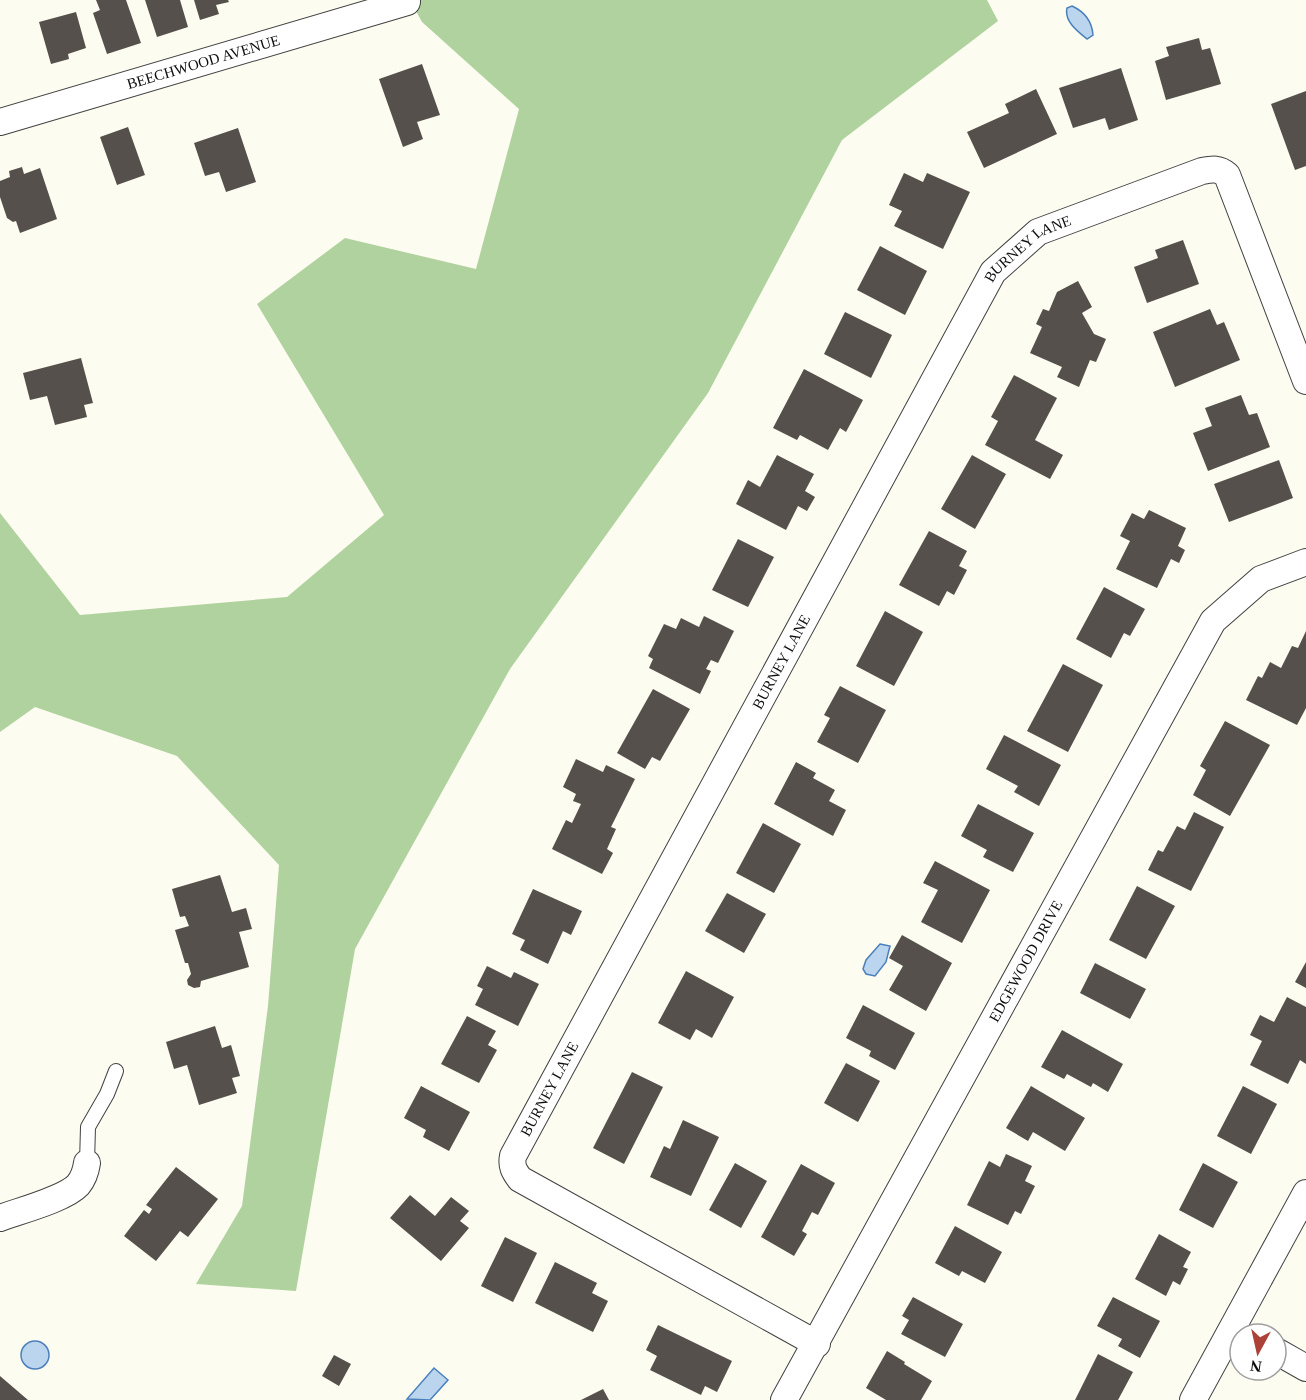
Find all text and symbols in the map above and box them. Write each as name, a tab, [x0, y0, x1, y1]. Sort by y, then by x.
street label: BEECHWOOD AVENUE	[125, 32, 282, 92]
street label: BURNEY LANE	[981, 212, 1073, 285]
street label: BURNEY LANE	[749, 612, 813, 712]
street label: EDGEWOOD DRIVE	[986, 898, 1066, 1025]
street label: BURNEY LANE	[517, 1039, 581, 1139]
north arrow	[1228, 1322, 1288, 1382]
text: N	[1249, 1357, 1263, 1376]

